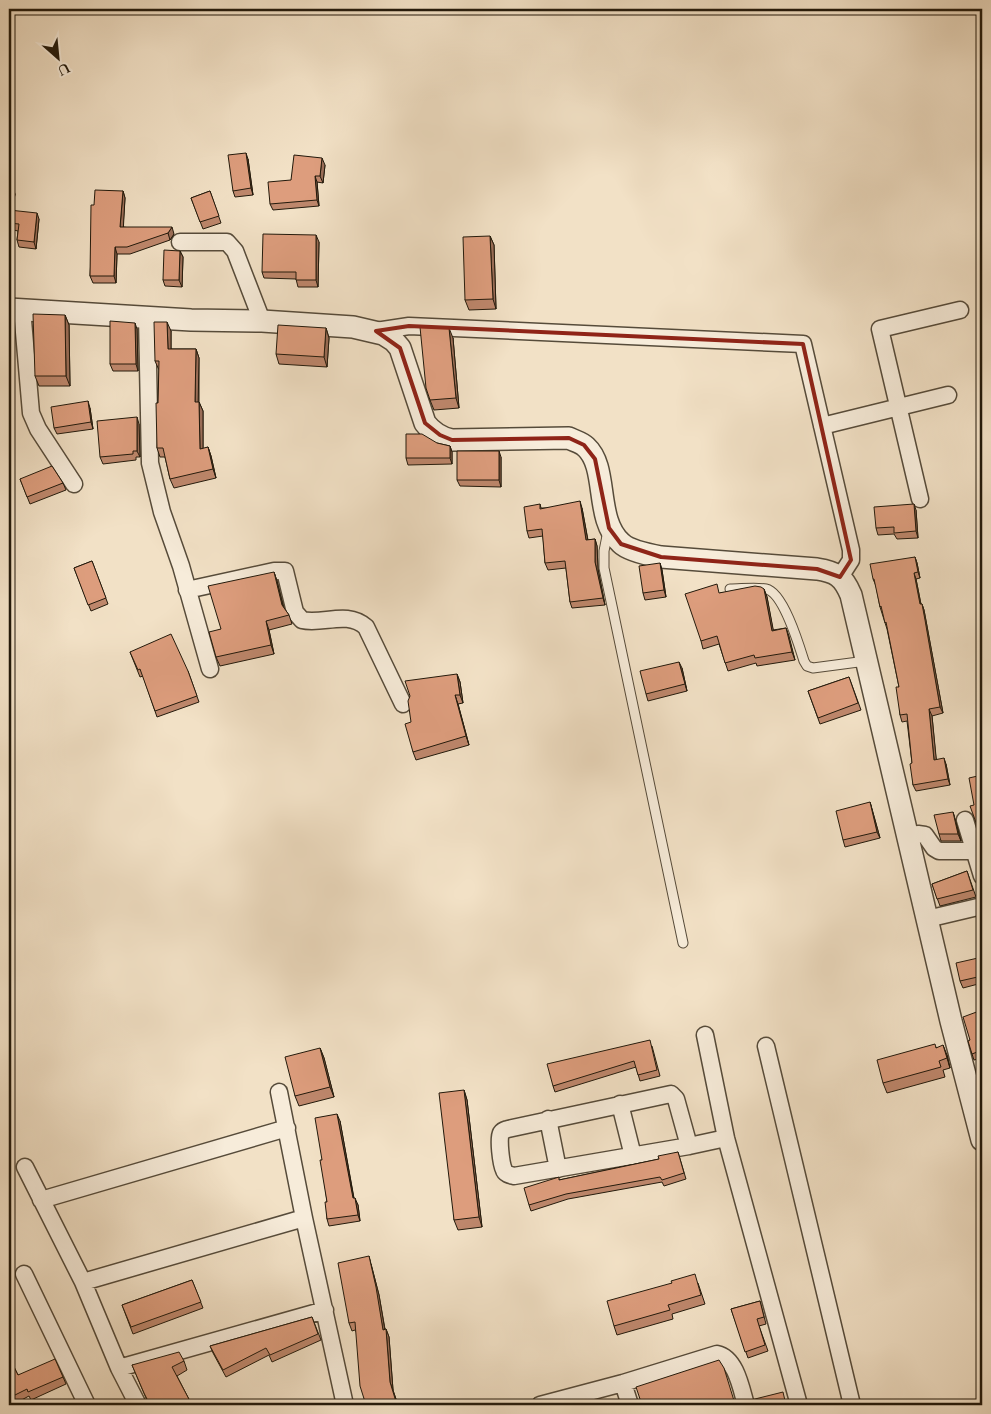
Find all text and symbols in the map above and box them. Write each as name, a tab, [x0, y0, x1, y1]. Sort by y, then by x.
north arrow	[32, 32, 82, 82]
text: U	[54, 58, 73, 80]

